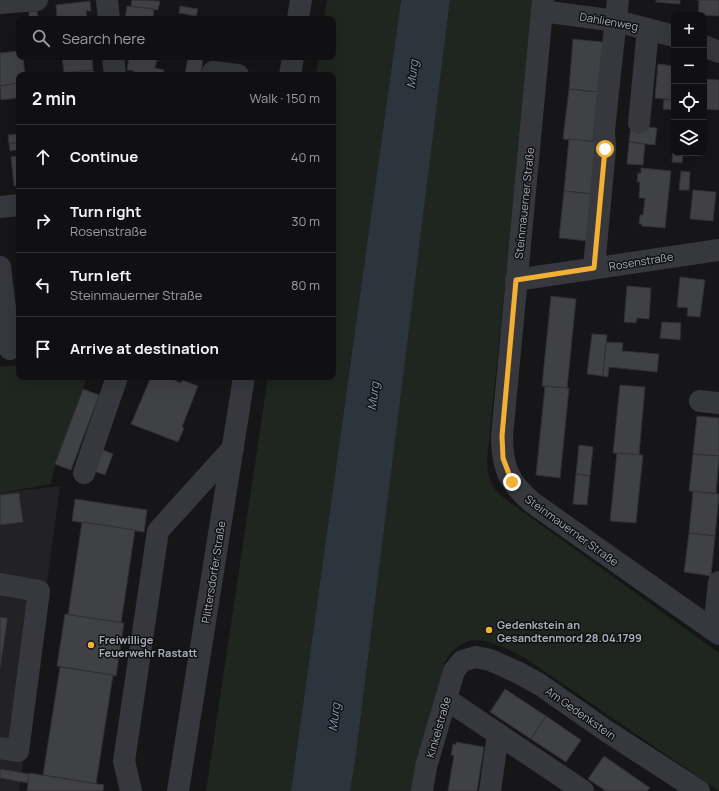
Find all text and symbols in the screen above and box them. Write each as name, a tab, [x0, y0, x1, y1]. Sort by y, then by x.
street label: Dahlienweg	[579, 8, 639, 34]
map controls	[671, 12, 707, 156]
button: +	[671, 12, 707, 48]
search box	[16, 16, 336, 60]
icon: search	[30, 27, 52, 49]
text: Search here	[62, 28, 145, 49]
button: −	[671, 48, 707, 84]
water label: Murg	[402, 58, 422, 89]
button: locate	[671, 84, 707, 120]
text: 2 min	[32, 87, 76, 110]
text: Walk · 150 m	[249, 89, 320, 107]
button: layers	[671, 120, 707, 156]
route start	[596, 140, 614, 158]
icon: ahead	[32, 146, 54, 168]
text: Continue	[70, 146, 138, 167]
street label: Steinmauerner Straße	[511, 146, 537, 259]
text: 40 m	[291, 148, 320, 166]
text: Turn right	[70, 201, 141, 222]
icon: right	[32, 210, 54, 232]
text: 30 m	[291, 212, 320, 230]
text: Rosenstraße	[70, 222, 147, 240]
street label: Rosenstraße	[608, 248, 675, 273]
text: Turn left	[70, 265, 132, 286]
icon: left	[32, 274, 54, 296]
text: 80 m	[291, 276, 320, 294]
text: Steinmauerner Straße	[70, 286, 202, 304]
icon: arrive	[32, 338, 54, 360]
text: Arrive at destination	[70, 338, 219, 359]
water label: Murg	[363, 380, 383, 411]
route end	[503, 473, 521, 491]
street label: Steinmauerner Straße	[522, 491, 622, 569]
street label: Plittersdorfer Straße	[198, 519, 229, 624]
place label: Gedenkstein an Gesandtenmord 28.04.1799	[497, 617, 642, 645]
marker: Gedenkstein an Gesandtenmord 28.04.1799	[484, 625, 494, 635]
place label: Freiwillige Feuerwehr Rastatt	[99, 632, 197, 660]
marker: Freiwillige Feuerwehr Rastatt	[86, 640, 96, 650]
street label: Am Gedenkstein	[543, 683, 619, 743]
street label: Kinkelstraße	[422, 694, 454, 759]
water label: Murg	[324, 701, 344, 732]

